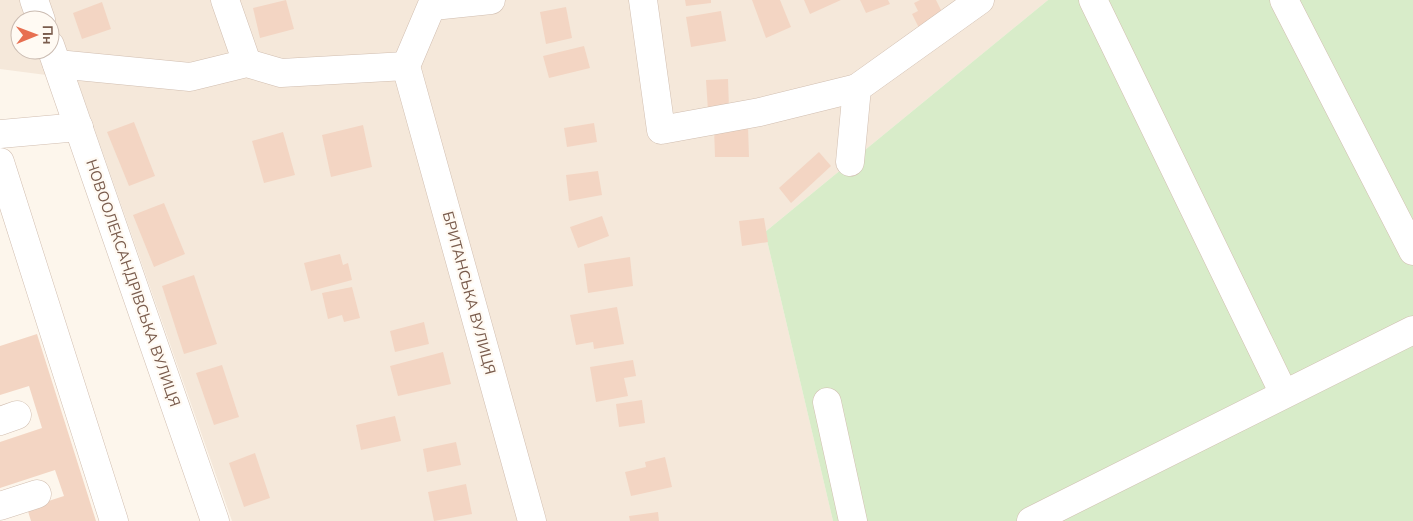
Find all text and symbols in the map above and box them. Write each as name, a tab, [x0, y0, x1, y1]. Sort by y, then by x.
north arrow	[10, 10, 60, 60]
text: Пн	[38, 25, 57, 45]
street label: НОВООЛЕКСАНДРІВСЬКА ВУЛИЦЯ	[81, 157, 185, 409]
street label: БРИТАНСЬКА ВУЛИЦЯ	[438, 209, 500, 377]

